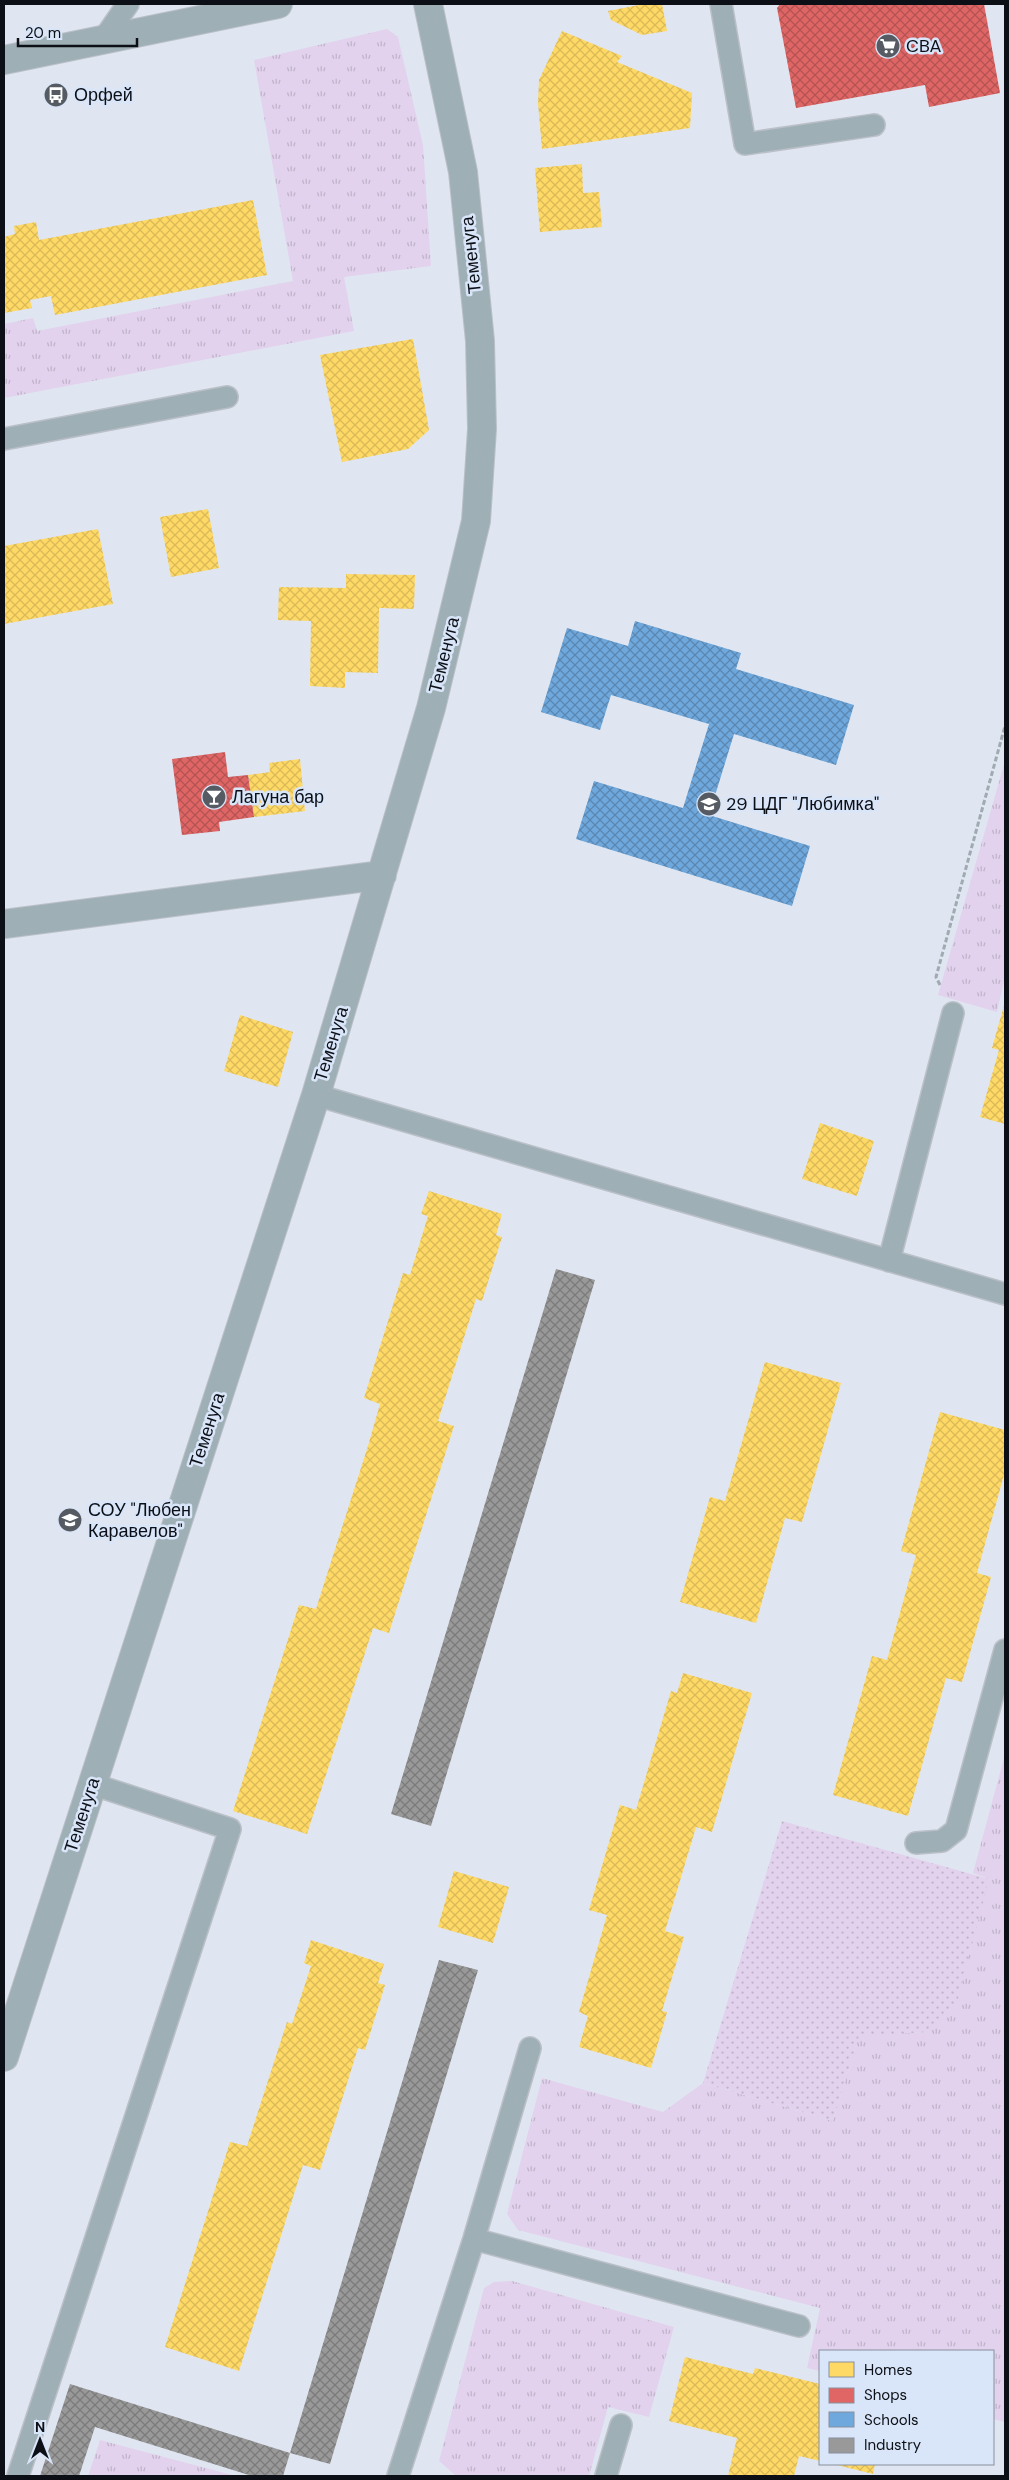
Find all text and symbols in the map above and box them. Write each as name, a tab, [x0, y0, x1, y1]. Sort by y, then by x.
scale bar	[18, 15, 136, 47]
text: 20 m	[25, 23, 61, 43]
supermarket icon: CBA	[875, 33, 901, 59]
place label: CBA	[906, 34, 942, 58]
bus stop icon: Орфей	[43, 82, 69, 108]
place label: Орфей	[74, 83, 133, 107]
street label: Теменуга	[455, 214, 487, 295]
street label: Теменуга	[423, 614, 465, 696]
bar icon: Лагуна бар	[201, 784, 227, 810]
place label: Лагуна бар	[232, 785, 324, 809]
school or university icon: 29 ЦДГ "Любимка"	[696, 791, 722, 817]
place label: 29 ЦДГ "Любимка"	[726, 792, 879, 816]
street label: Теменуга	[308, 1002, 354, 1085]
street label: Теменуга	[184, 1389, 231, 1471]
place label: СОУ "Любен Каравелов"	[88, 1498, 191, 1543]
school or university icon: СОУ "Любен Каравелов"	[57, 1507, 83, 1533]
street label: Теменуга	[59, 1774, 106, 1856]
legend	[819, 2350, 994, 2465]
text: Homes	[864, 2360, 913, 2380]
text: Shops	[864, 2385, 907, 2405]
text: Schools	[864, 2410, 919, 2430]
north arrow	[15, 2415, 65, 2465]
text: N	[35, 2418, 45, 2436]
text: Industry	[864, 2435, 922, 2455]

